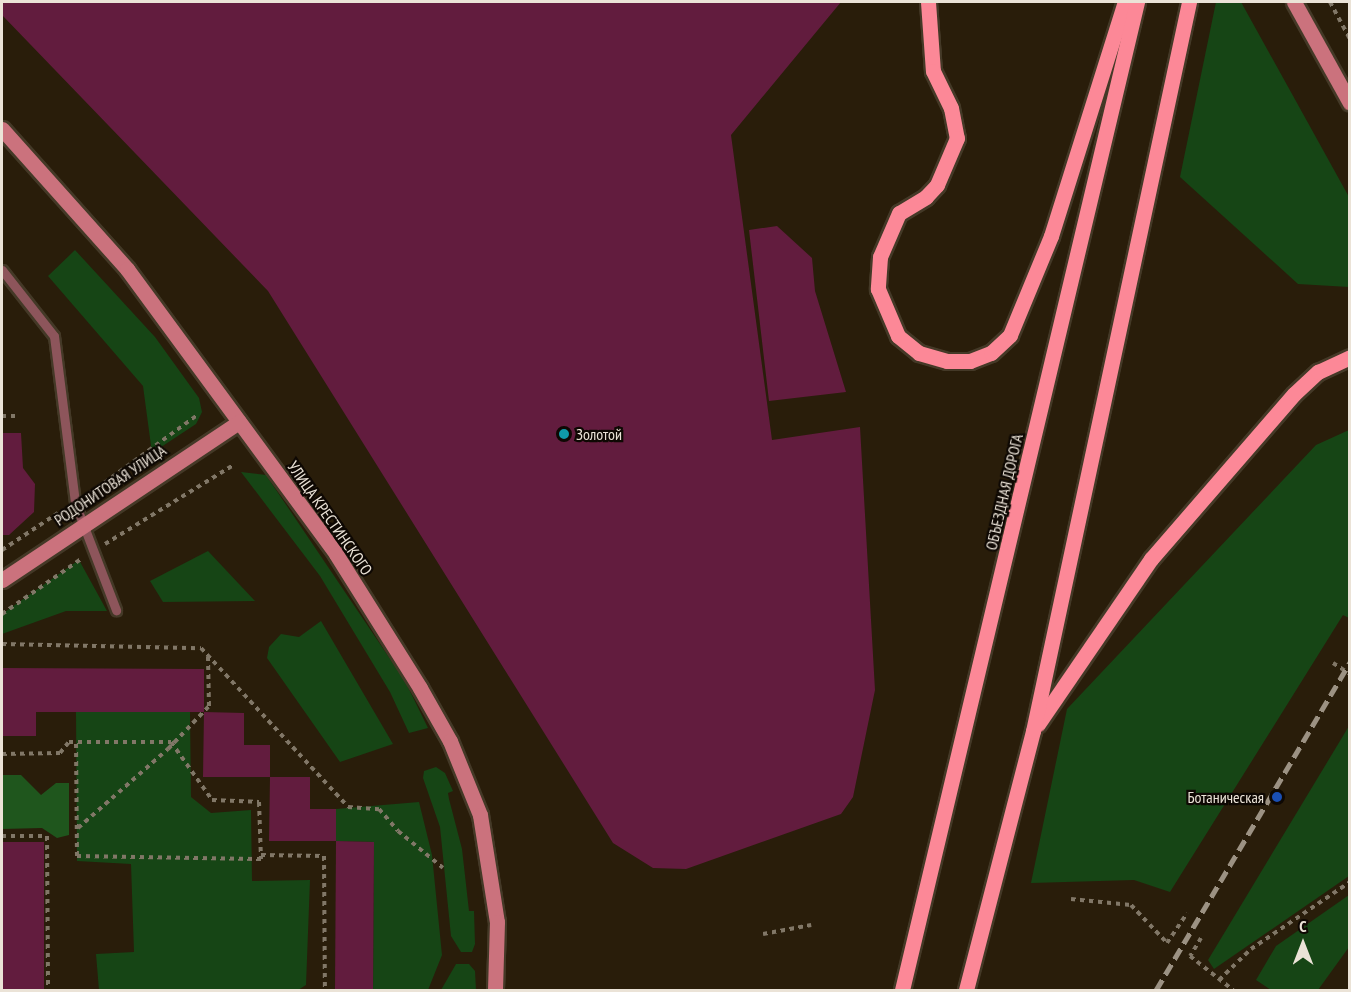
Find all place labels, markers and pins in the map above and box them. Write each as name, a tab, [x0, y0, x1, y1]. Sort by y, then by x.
place label: Золотой	[576, 424, 622, 444]
marker: Золотой	[557, 427, 571, 441]
place label: Ботаническая	[1187, 787, 1264, 807]
marker: Ботаническая	[1268, 788, 1286, 806]

